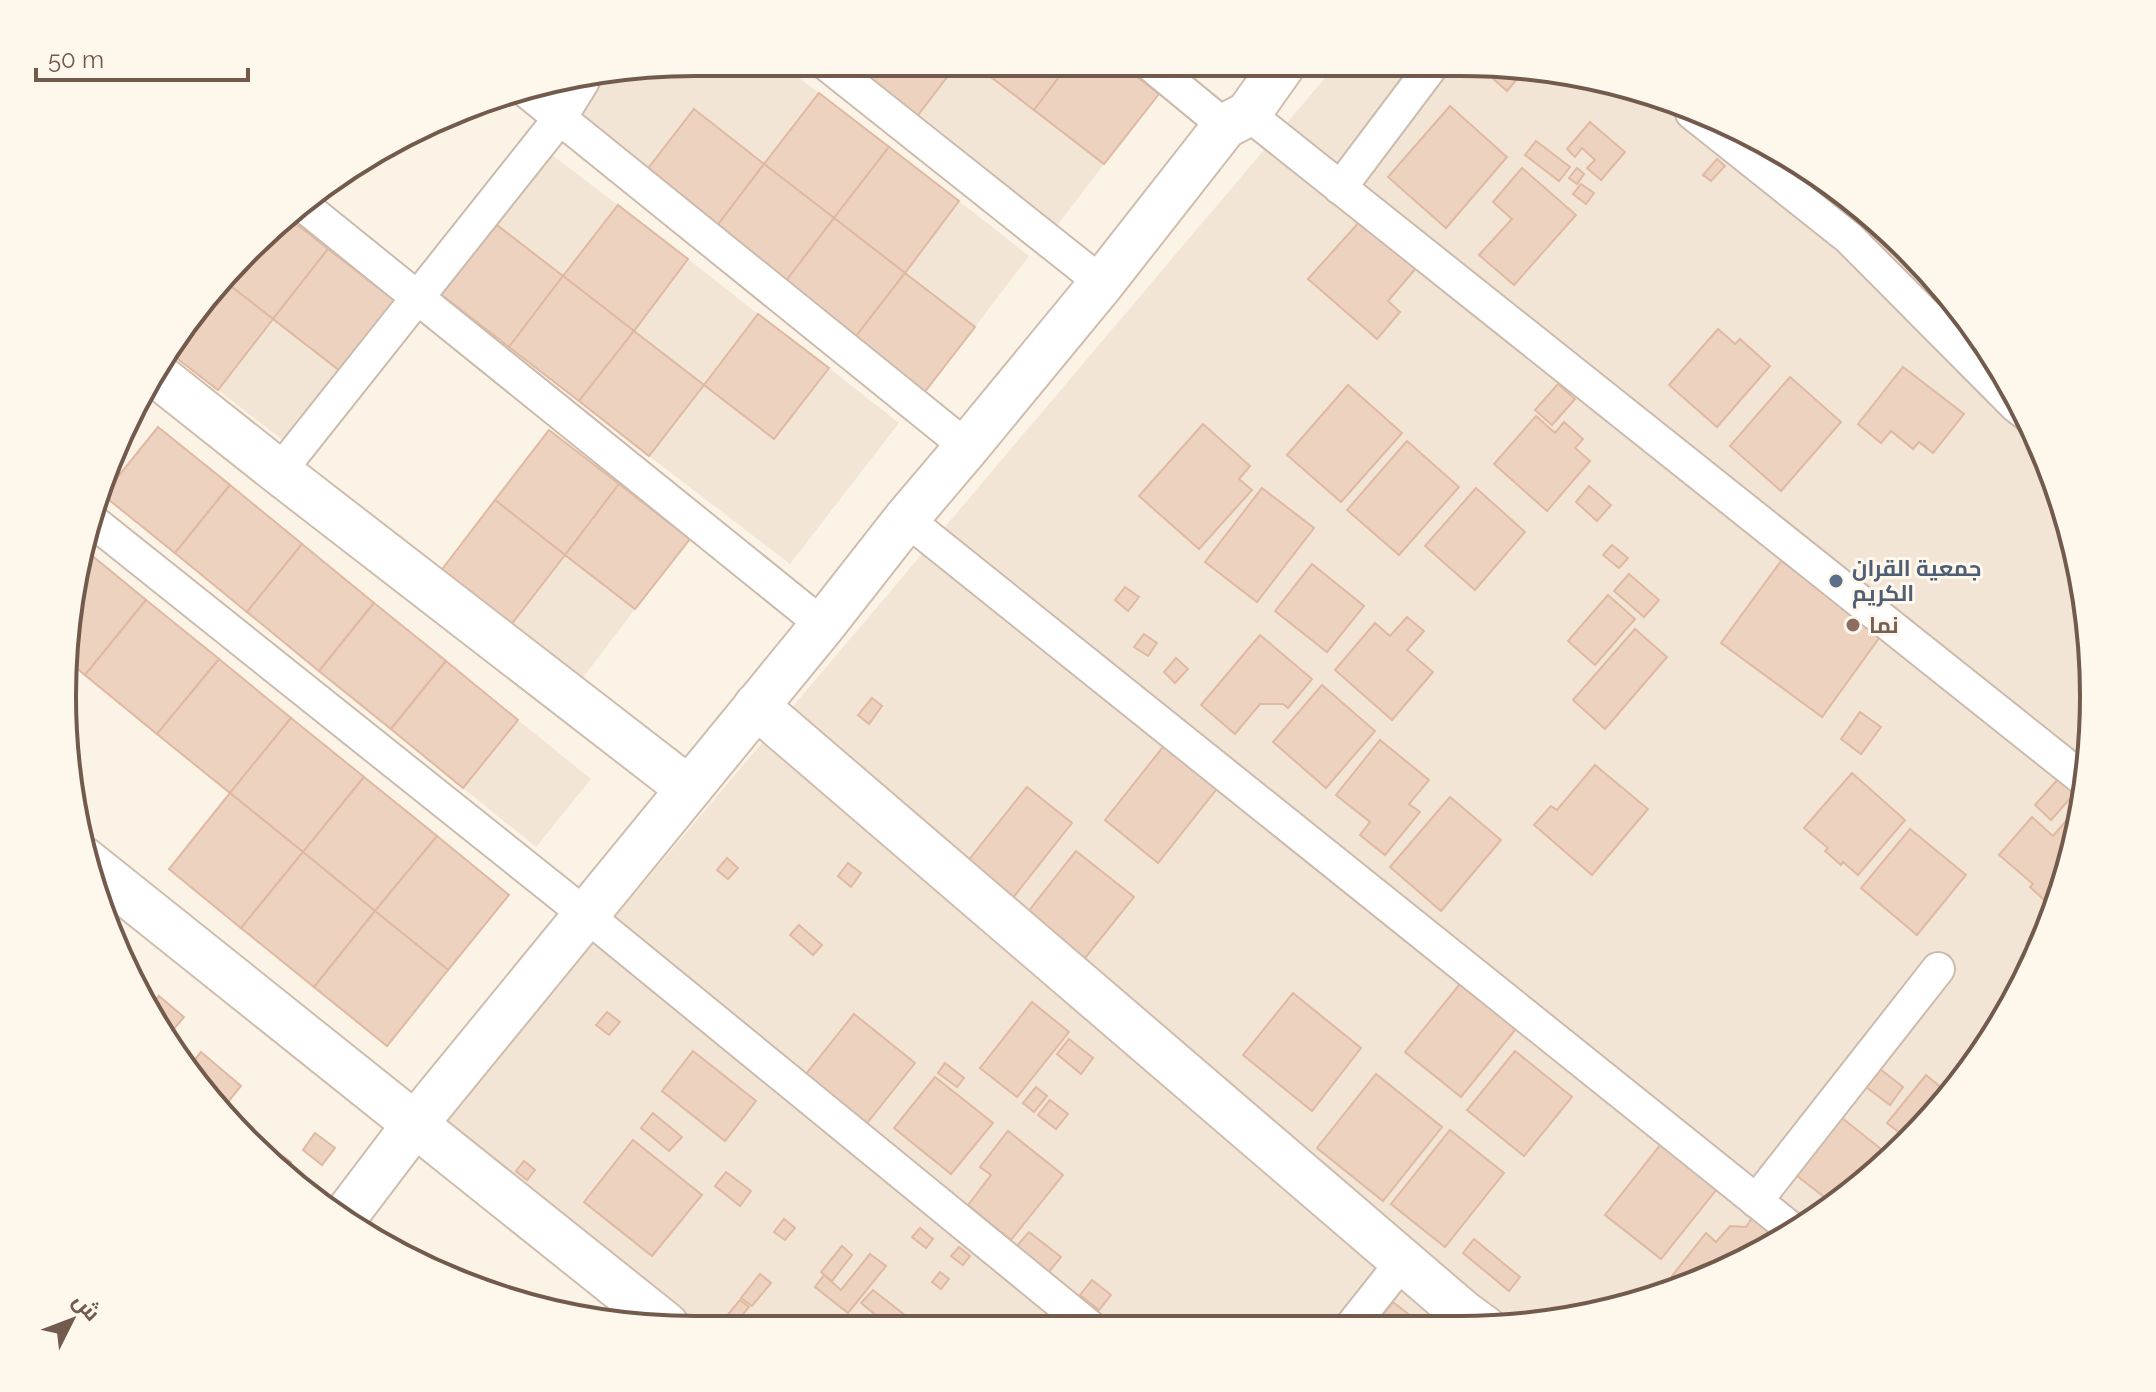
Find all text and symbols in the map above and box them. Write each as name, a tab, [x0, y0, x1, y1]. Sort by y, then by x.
scale bar	[36, 32, 248, 82]
text: 50 m	[48, 45, 104, 74]
place label: جمعية القران الكريم	[1852, 555, 1982, 609]
marker: جمعية القران الكريم	[1827, 572, 1845, 590]
place label: نما	[1869, 612, 1899, 638]
marker: نما	[1844, 616, 1862, 634]
north arrow	[32, 1280, 112, 1360]
text: ش	[67, 1287, 106, 1326]

